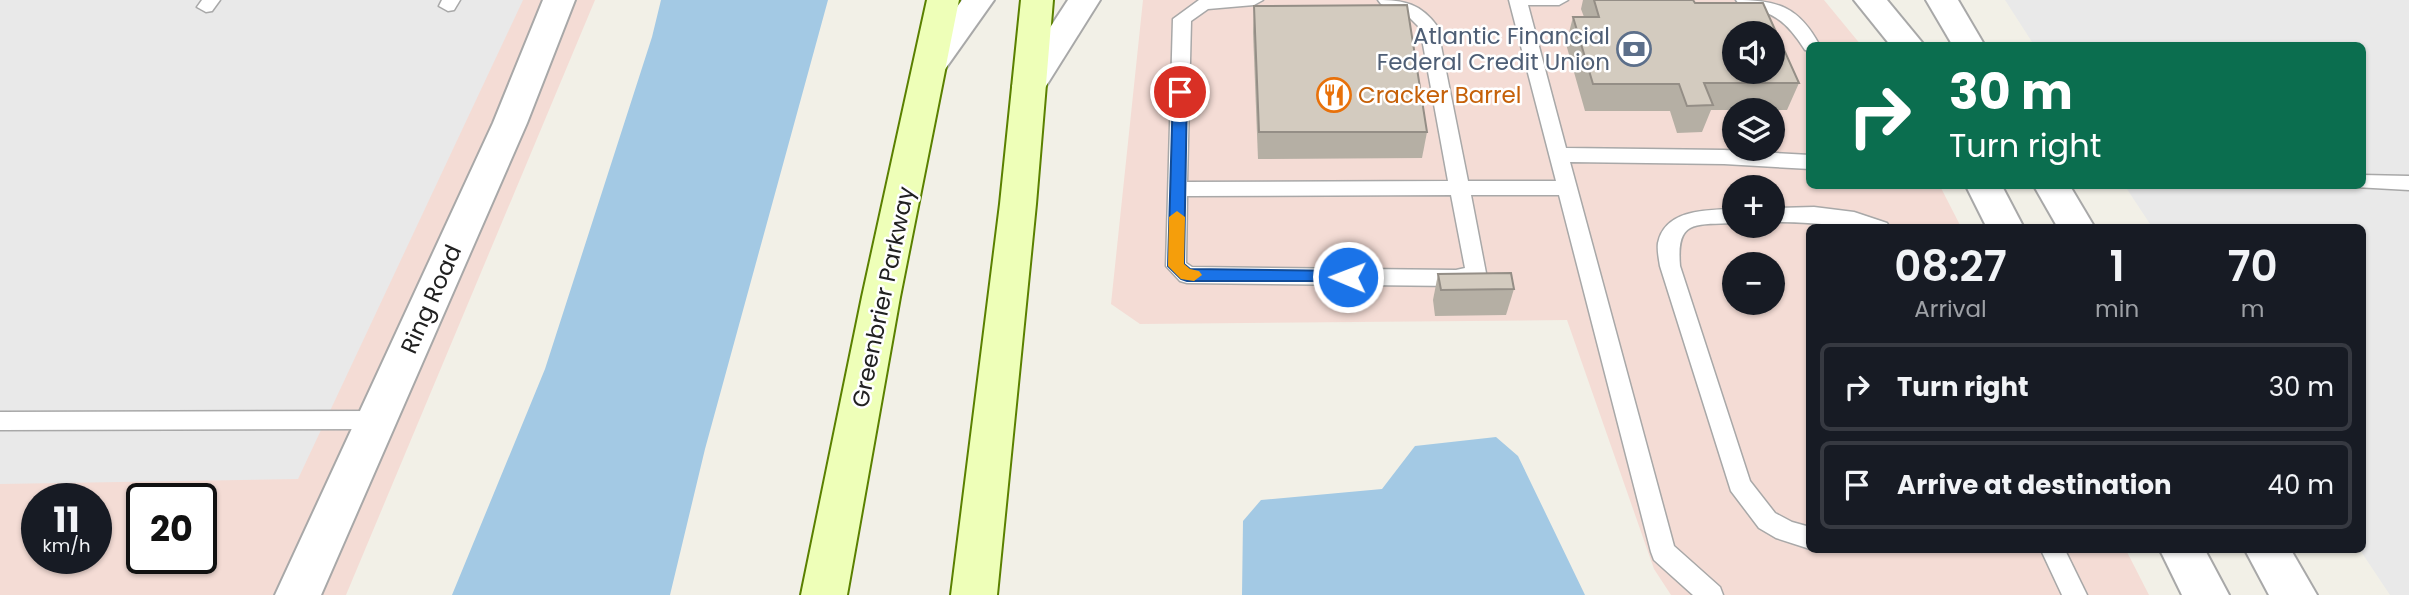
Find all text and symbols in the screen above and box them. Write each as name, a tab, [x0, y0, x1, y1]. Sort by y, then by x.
place label: Atlantic Financial Federal Credit Union	[1377, 20, 1610, 78]
map controls	[1722, 21, 1785, 315]
button: sound	[1722, 21, 1785, 84]
bank icon: Atlantic Financial Federal Credit Union	[1615, 30, 1653, 68]
text: 30 m	[1949, 58, 2073, 126]
pin	[1150, 62, 1210, 122]
icon: right	[1834, 70, 1925, 161]
icon: arrive	[1161, 73, 1199, 111]
restaurant icon: Cracker Barrel	[1315, 76, 1353, 114]
place label: Cracker Barrel	[1358, 79, 1521, 111]
button: layers	[1722, 98, 1785, 161]
text: Turn right	[1949, 123, 2101, 168]
button: +	[1722, 175, 1785, 238]
street label: Greenbrier Parkway	[844, 184, 922, 410]
text: 08:27	[1894, 237, 2007, 296]
text: 1	[2109, 237, 2125, 296]
text: 70	[2227, 237, 2278, 296]
street label: Ring Road	[393, 240, 469, 358]
position arrow	[1311, 240, 1385, 314]
button: −	[1722, 252, 1785, 315]
text: Arrival	[1914, 293, 1987, 325]
text: min	[2095, 293, 2139, 325]
text: m	[2241, 293, 2264, 325]
icon: right	[1838, 368, 1876, 406]
text: Turn right	[1897, 369, 2029, 405]
text: 30 m	[2269, 369, 2334, 405]
icon: arrive	[1838, 466, 1876, 504]
text: Arrive at destination	[1897, 467, 2172, 503]
text: 40 m	[2268, 467, 2334, 503]
speed limit sign: 20	[126, 483, 217, 574]
text: 11	[53, 495, 80, 544]
text: km/h	[43, 533, 90, 558]

